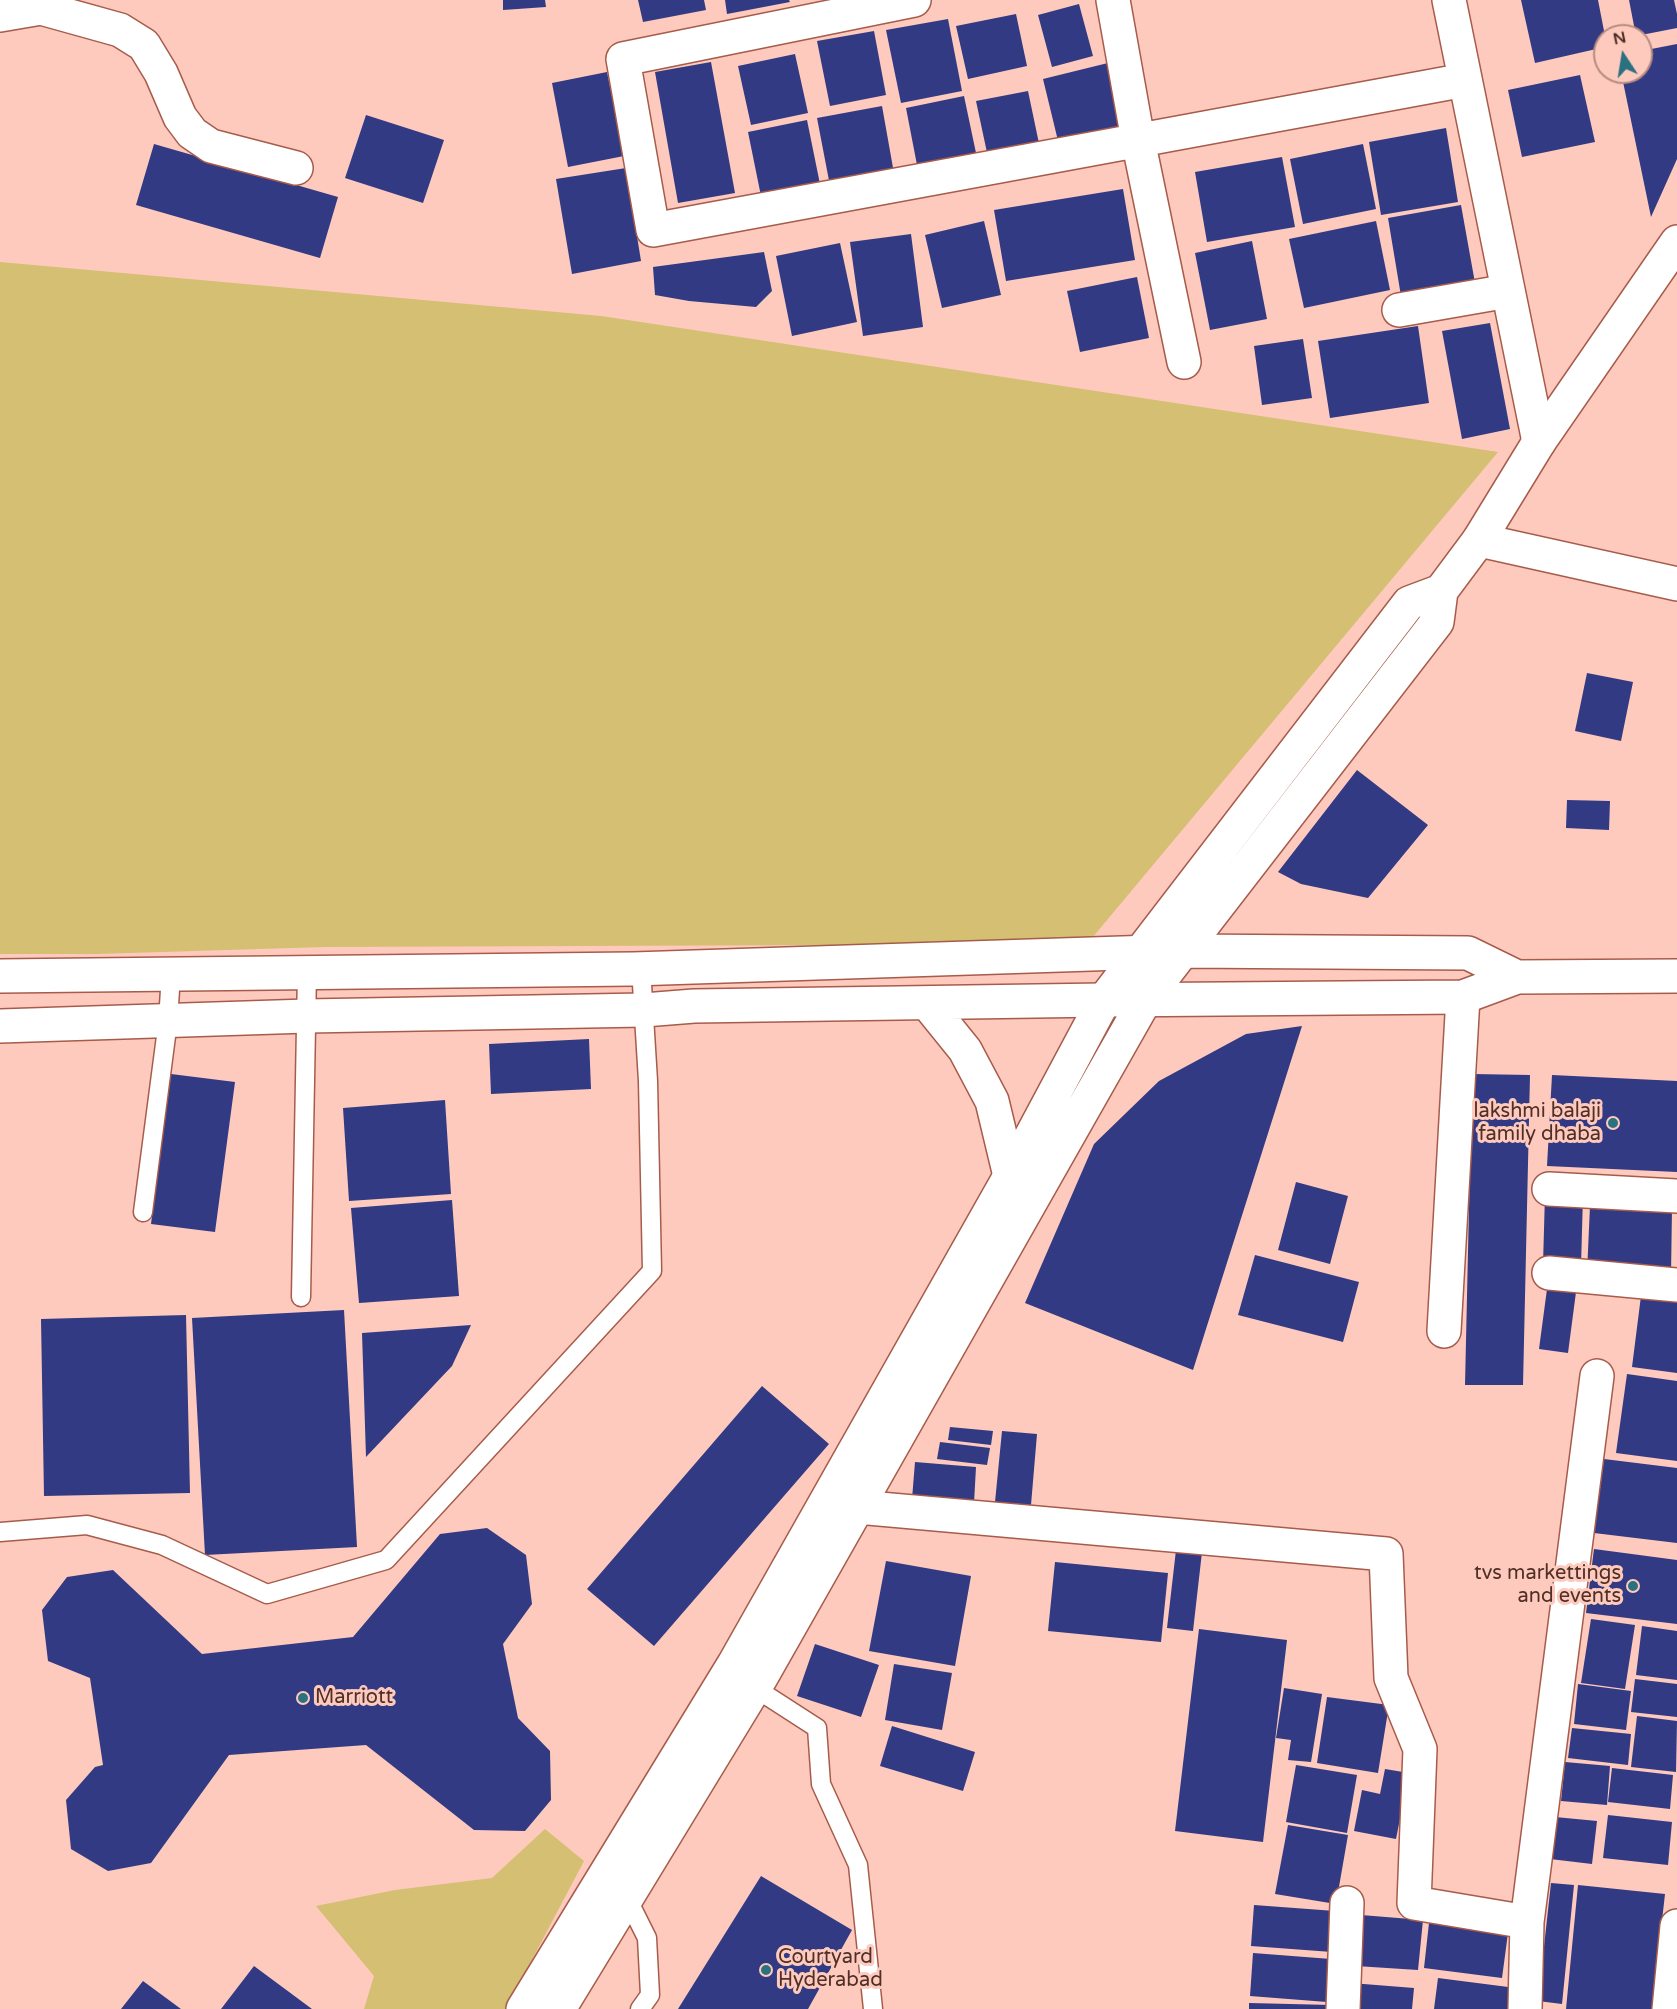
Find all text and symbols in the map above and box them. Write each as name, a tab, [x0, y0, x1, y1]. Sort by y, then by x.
north arrow	[1593, 24, 1653, 84]
text: N	[1611, 27, 1628, 49]
place label: lakshmi balaji family dhaba	[1474, 1100, 1601, 1147]
marker: lakshmi balaji family dhaba	[1606, 1116, 1620, 1130]
place label: tvs markettings and events	[1474, 1562, 1621, 1609]
marker: tvs markettings and events	[1626, 1579, 1640, 1593]
place label: Marriott	[315, 1686, 393, 1710]
marker: Marriott	[296, 1691, 310, 1705]
place label: Courtyard Hyderabad	[778, 1946, 883, 1993]
marker: Courtyard Hyderabad	[759, 1963, 773, 1977]

